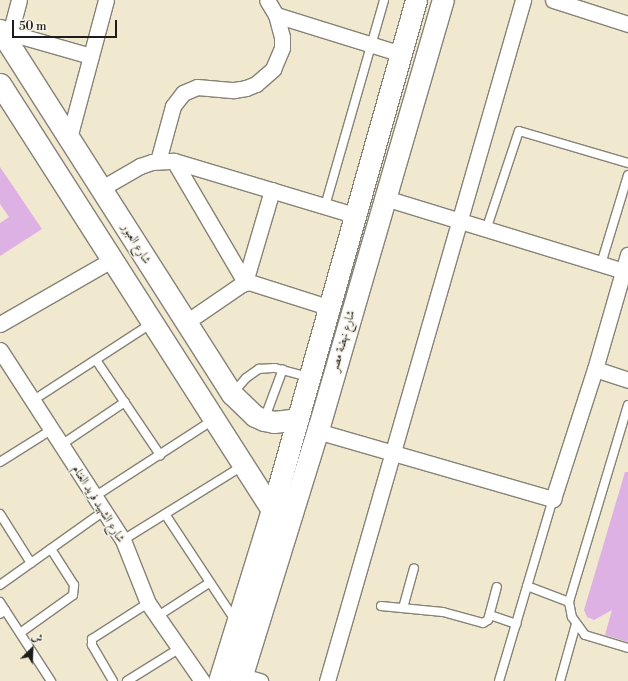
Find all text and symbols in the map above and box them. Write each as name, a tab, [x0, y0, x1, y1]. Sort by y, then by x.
scale bar	[14, 12, 119, 38]
text: 50 m	[19, 19, 47, 34]
street label: شارع العبور	[118, 221, 154, 267]
street label: شارع نهضة مصر	[327, 309, 359, 373]
street label: شارع الشهيد فريد الغنام	[69, 463, 127, 545]
north arrow	[12, 629, 52, 669]
text: ش	[29, 629, 45, 647]

